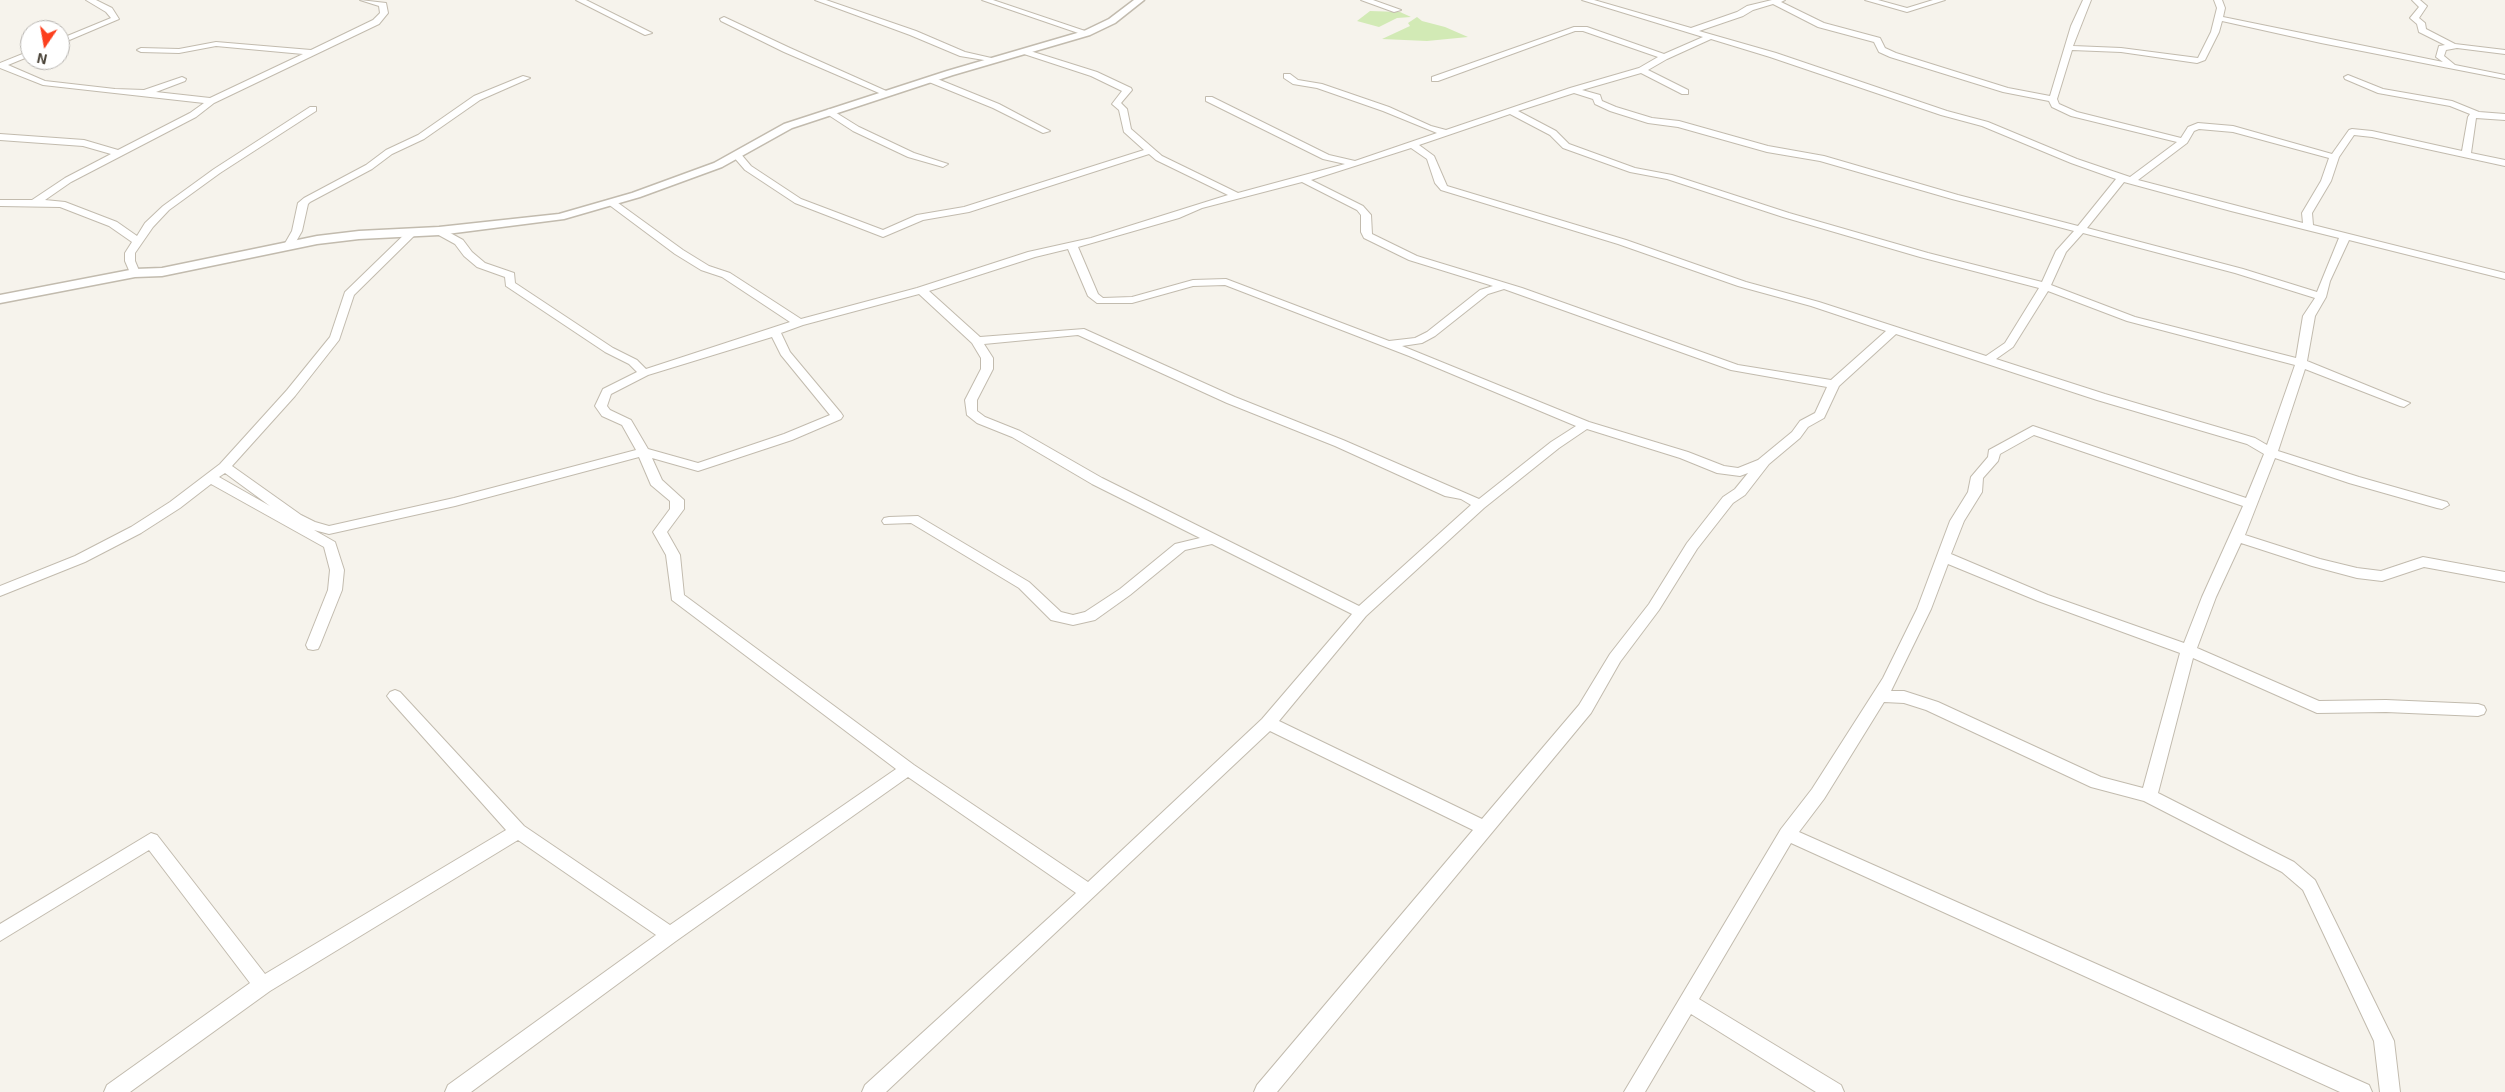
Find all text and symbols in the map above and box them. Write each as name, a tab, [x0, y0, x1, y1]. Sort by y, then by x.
north arrow	[20, 20, 70, 70]
text: N	[35, 50, 49, 69]

